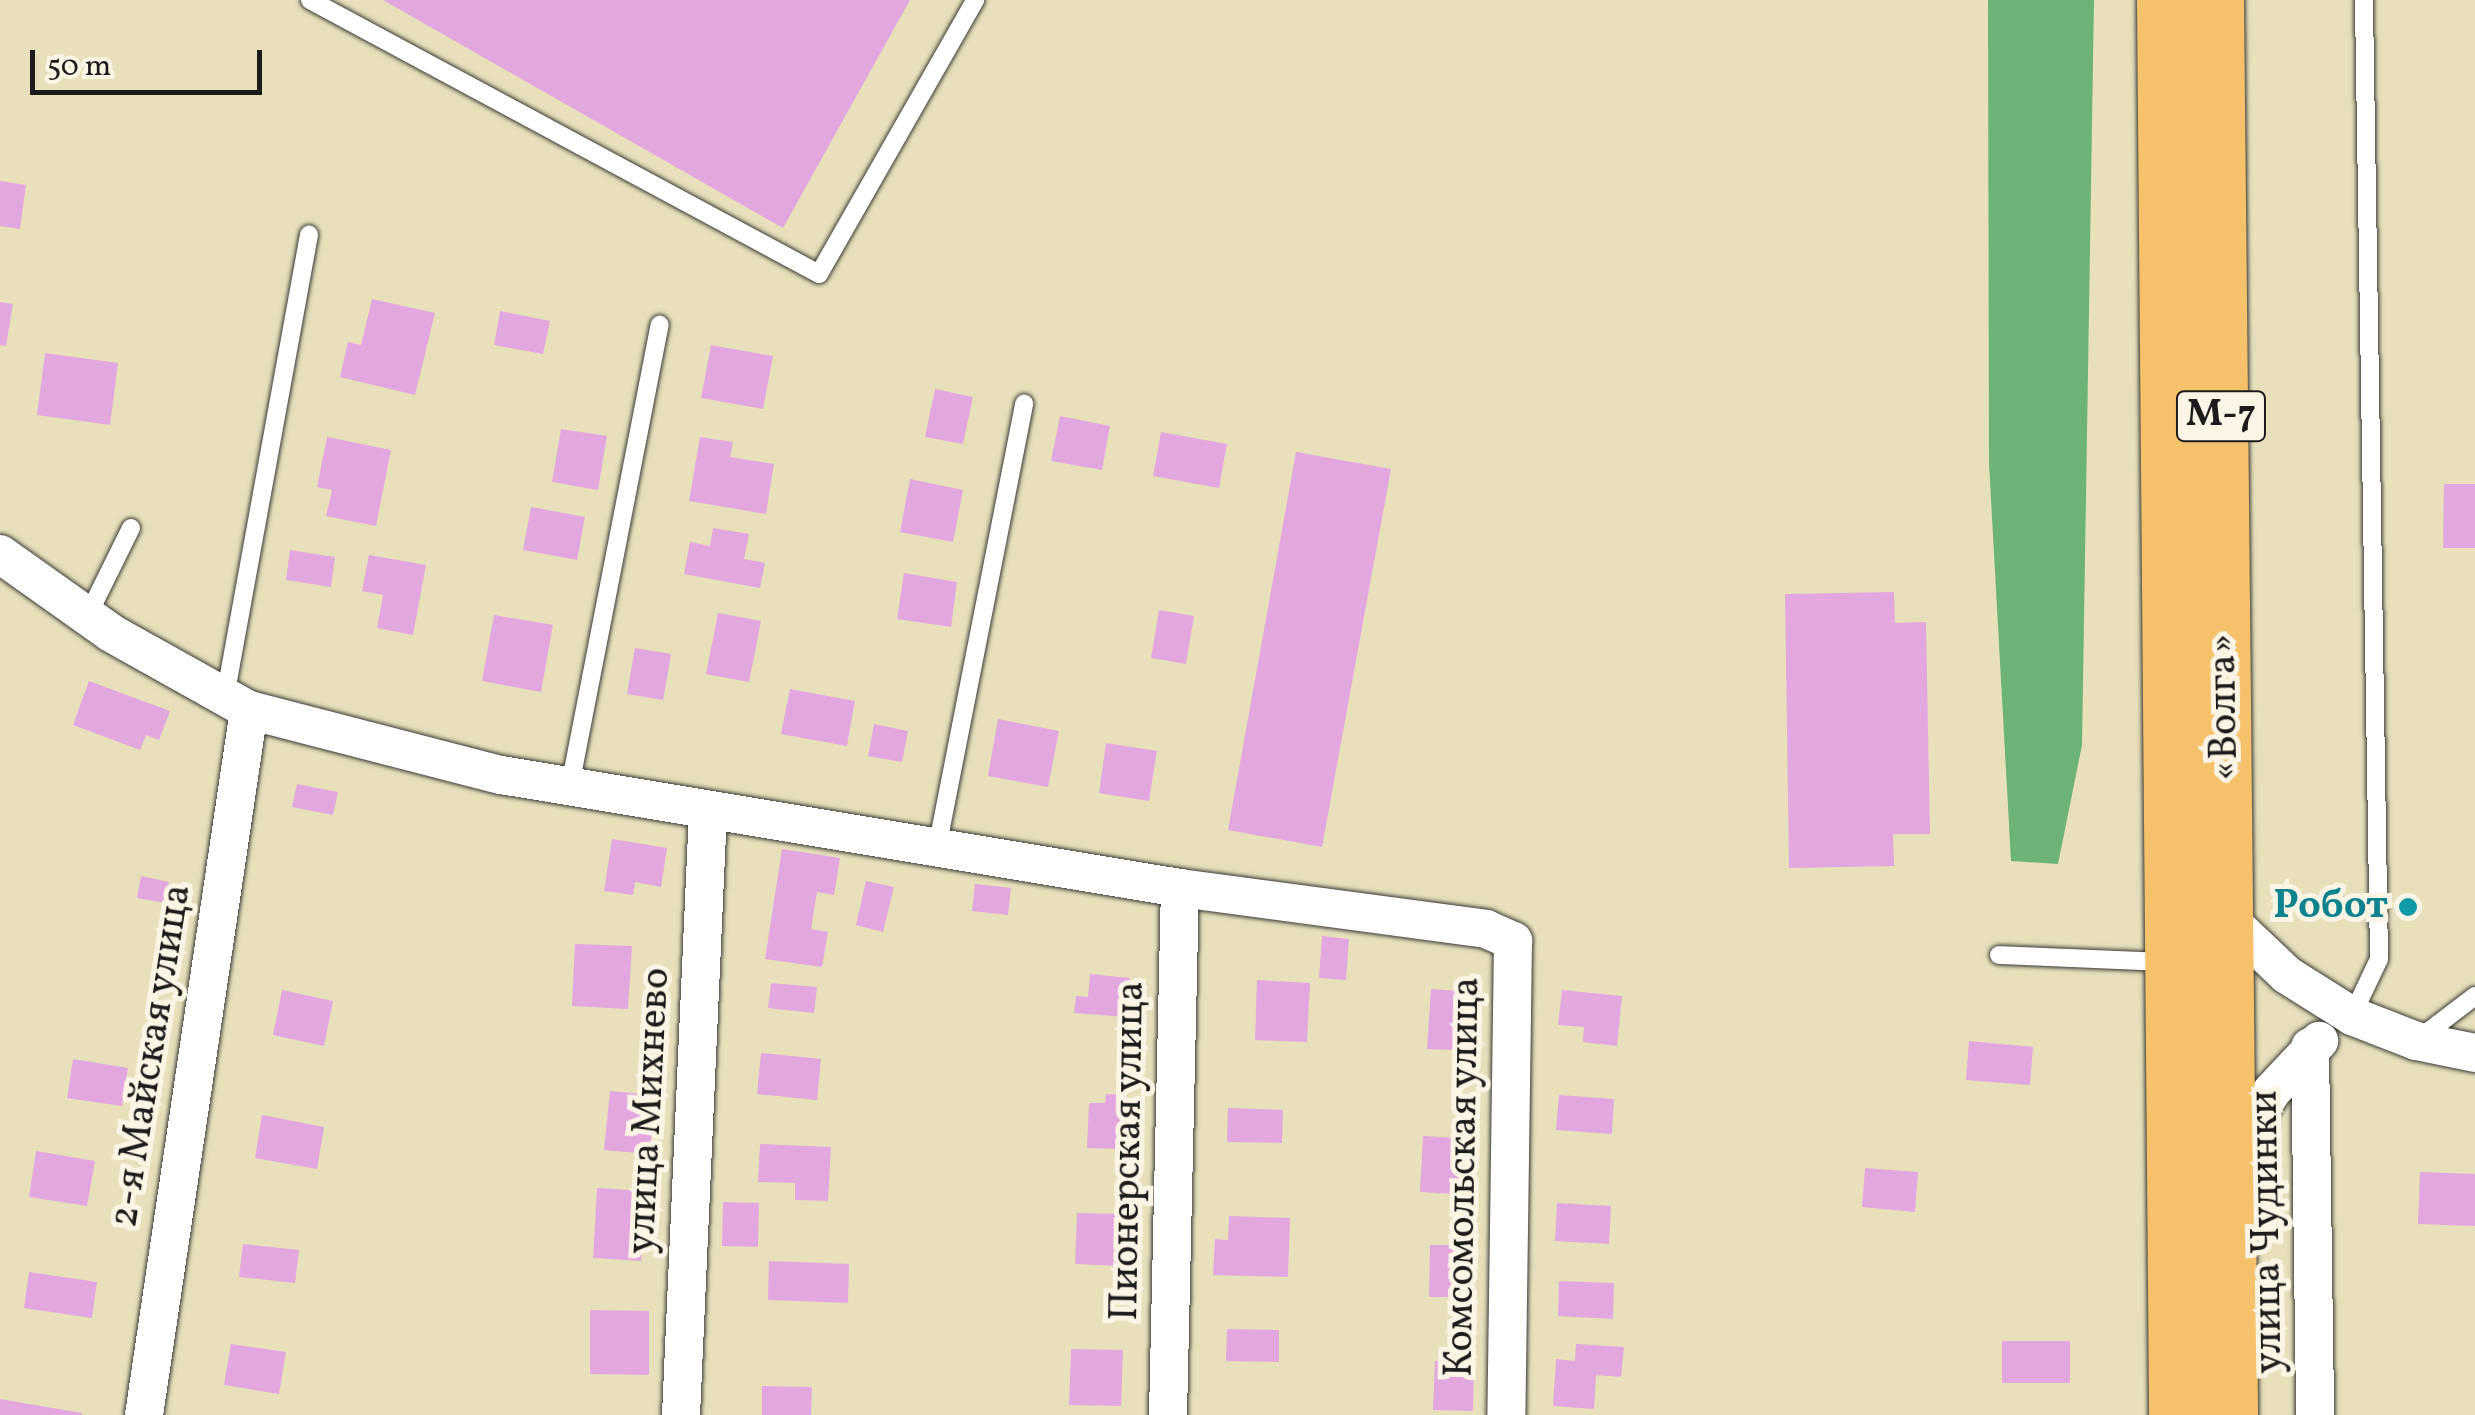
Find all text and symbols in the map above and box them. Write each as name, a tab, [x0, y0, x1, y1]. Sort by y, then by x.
scale bar	[35, 30, 268, 92]
text: 50 m	[47, 46, 111, 88]
road number: М-7	[2174, 383, 2268, 449]
street label: «Волга»	[2200, 633, 2250, 781]
street label: 2-я Майская улица	[101, 880, 203, 1232]
place label: Робот	[2273, 883, 2388, 931]
marker: Робот	[2397, 896, 2419, 918]
street label: улица Михнево	[619, 967, 681, 1255]
street label: Комсомольская улица	[1437, 976, 1491, 1378]
street label: Пионерская улица	[1102, 980, 1156, 1322]
street label: улица Чудинки	[2242, 1090, 2294, 1374]

